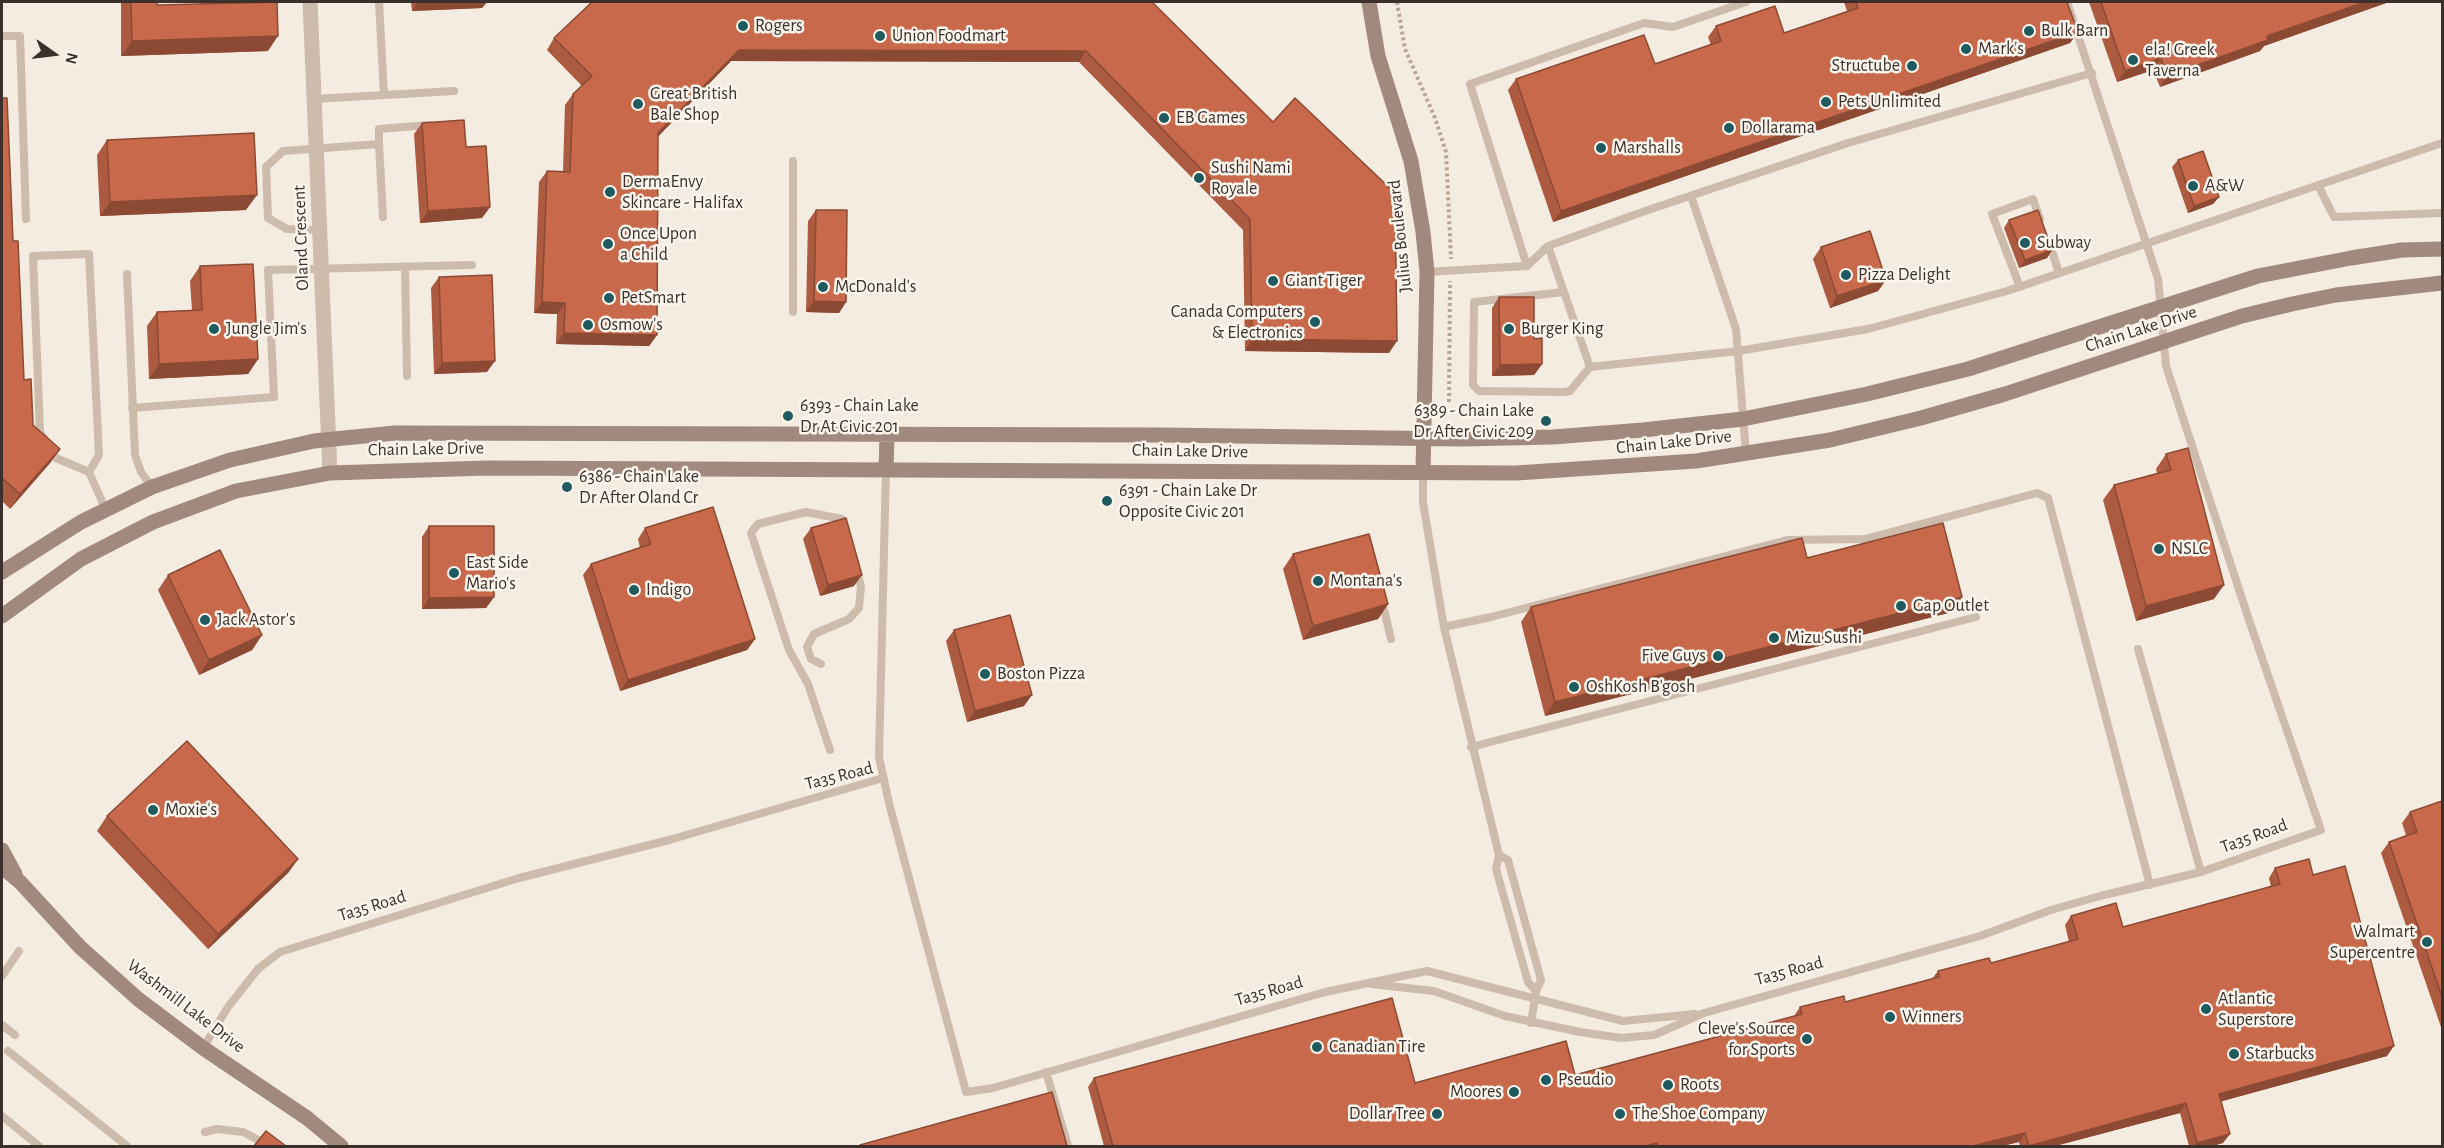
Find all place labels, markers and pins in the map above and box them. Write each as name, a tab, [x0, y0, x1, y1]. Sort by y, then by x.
place label: Rogers	[755, 15, 803, 37]
marker: Rogers	[736, 19, 750, 33]
place label: Bulk Barn	[2041, 20, 2108, 42]
marker: Bulk Barn	[2022, 24, 2036, 38]
place label: Union Foodmart	[892, 25, 1006, 47]
marker: Union Foodmart	[873, 29, 887, 43]
place label: Mark's	[1978, 38, 2024, 60]
place label: ela! Greek Taverna	[2145, 39, 2215, 82]
marker: Mark's	[1959, 42, 1973, 56]
marker: ela! Greek Taverna	[2126, 53, 2140, 67]
place label: Structube	[1831, 55, 1900, 77]
marker: Structube	[1905, 59, 1919, 73]
place label: Great British Bale Shop	[650, 83, 737, 125]
place label: Pets Unlimited	[1838, 91, 1941, 113]
marker: Pets Unlimited	[1819, 95, 1833, 109]
marker: Great British Bale Shop	[631, 97, 645, 111]
place label: EB Games	[1176, 107, 1245, 129]
marker: EB Games	[1157, 111, 1171, 125]
place label: Dollarama	[1741, 117, 1815, 139]
marker: Dollarama	[1722, 121, 1736, 135]
place label: Marshalls	[1613, 137, 1681, 159]
marker: Marshalls	[1594, 141, 1608, 155]
place label: Sushi Nami Royale	[1211, 157, 1291, 200]
place label: DermaEnvy Skincare - Halifax	[622, 171, 743, 213]
marker: Sushi Nami Royale	[1192, 171, 1206, 185]
place label: A&W	[2205, 175, 2244, 197]
marker: A&W	[2186, 179, 2200, 193]
marker: DermaEnvy Skincare - Halifax	[603, 185, 617, 199]
place label: Once Upon a Child	[620, 223, 697, 266]
place label: Subway	[2037, 232, 2091, 254]
marker: Subway	[2018, 236, 2032, 250]
marker: Once Upon a Child	[601, 237, 615, 251]
place label: Pizza Delight	[1858, 264, 1950, 286]
marker: Pizza Delight	[1839, 268, 1853, 282]
place label: Giant Tiger	[1285, 270, 1362, 292]
marker: Giant Tiger	[1266, 274, 1280, 288]
place label: McDonald's	[835, 276, 917, 298]
marker: McDonald's	[816, 280, 830, 294]
place label: PetSmart	[621, 287, 686, 309]
marker: PetSmart	[602, 291, 616, 305]
place label: Canada Computers & Electronics	[1171, 301, 1303, 344]
place label: Osmow's	[600, 314, 663, 336]
marker: Canada Computers & Electronics	[1308, 315, 1322, 329]
place label: Jungle Jim's	[226, 318, 307, 340]
marker: Osmow's	[581, 318, 595, 332]
place label: Burger King	[1521, 318, 1604, 340]
marker: Jungle Jim's	[207, 322, 221, 336]
marker: Burger King	[1502, 322, 1516, 336]
place label: 6393 - Chain Lake Dr At Civic 201	[800, 395, 919, 438]
place label: 6389 - Chain Lake Dr After Civic 209	[1413, 400, 1534, 442]
marker: 6393 - Chain Lake Dr At Civic 201	[781, 409, 795, 423]
marker: 6389 - Chain Lake Dr After Civic 209	[1539, 414, 1553, 428]
place label: 6386 - Chain Lake Dr After Oland Cr	[579, 466, 699, 508]
marker: 6386 - Chain Lake Dr After Oland Cr	[560, 480, 574, 494]
place label: 6391 - Chain Lake Dr Opposite Civic 201	[1119, 480, 1257, 522]
marker: 6391 - Chain Lake Dr Opposite Civic 201	[1100, 494, 1114, 508]
place label: NSLC	[2171, 538, 2208, 560]
marker: NSLC	[2152, 542, 2166, 556]
place label: East Side Mario's	[466, 552, 528, 594]
marker: East Side Mario's	[447, 566, 461, 580]
place label: Montana's	[1330, 570, 1402, 592]
marker: Montana's	[1311, 574, 1325, 588]
place label: Indigo	[646, 579, 691, 601]
marker: Indigo	[627, 583, 641, 597]
place label: Gap Outlet	[1913, 595, 1989, 617]
marker: Gap Outlet	[1894, 599, 1908, 613]
place label: Jack Astor's	[217, 609, 296, 631]
marker: Jack Astor's	[198, 613, 212, 627]
place label: Mizu Sushi	[1786, 627, 1862, 649]
marker: Mizu Sushi	[1767, 631, 1781, 645]
place label: Five Guys	[1641, 645, 1706, 667]
marker: Five Guys	[1711, 649, 1725, 663]
place label: Boston Pizza	[997, 663, 1085, 685]
marker: Boston Pizza	[978, 667, 992, 681]
place label: OshKosh B'gosh	[1586, 676, 1695, 698]
marker: OshKosh B'gosh	[1567, 680, 1581, 694]
place label: Moxie's	[165, 799, 217, 821]
marker: Moxie's	[146, 803, 160, 817]
place label: Walmart Supercentre	[2330, 921, 2415, 964]
marker: Walmart Supercentre	[2420, 935, 2434, 949]
place label: Atlantic Superstore	[2218, 988, 2294, 1030]
marker: Atlantic Superstore	[2199, 1002, 2213, 1016]
place label: Winners	[1902, 1006, 1962, 1028]
marker: Winners	[1883, 1010, 1897, 1024]
place label: Cleve's Source for Sports	[1698, 1018, 1795, 1060]
marker: Cleve's Source for Sports	[1800, 1032, 1814, 1046]
place label: Canadian Tire	[1329, 1036, 1425, 1058]
marker: Canadian Tire	[1310, 1040, 1324, 1054]
place label: Starbucks	[2246, 1043, 2314, 1065]
marker: Starbucks	[2227, 1047, 2241, 1061]
place label: Pseudio	[1558, 1069, 1614, 1091]
marker: Pseudio	[1539, 1073, 1553, 1087]
place label: Roots	[1680, 1074, 1719, 1096]
marker: Roots	[1661, 1078, 1675, 1092]
place label: Moores	[1450, 1081, 1502, 1103]
marker: Moores	[1507, 1085, 1521, 1099]
place label: Dollar Tree	[1349, 1103, 1425, 1125]
place label: The Shoe Company	[1632, 1103, 1765, 1125]
marker: Dollar Tree	[1430, 1107, 1444, 1121]
marker: The Shoe Company	[1613, 1107, 1627, 1121]

